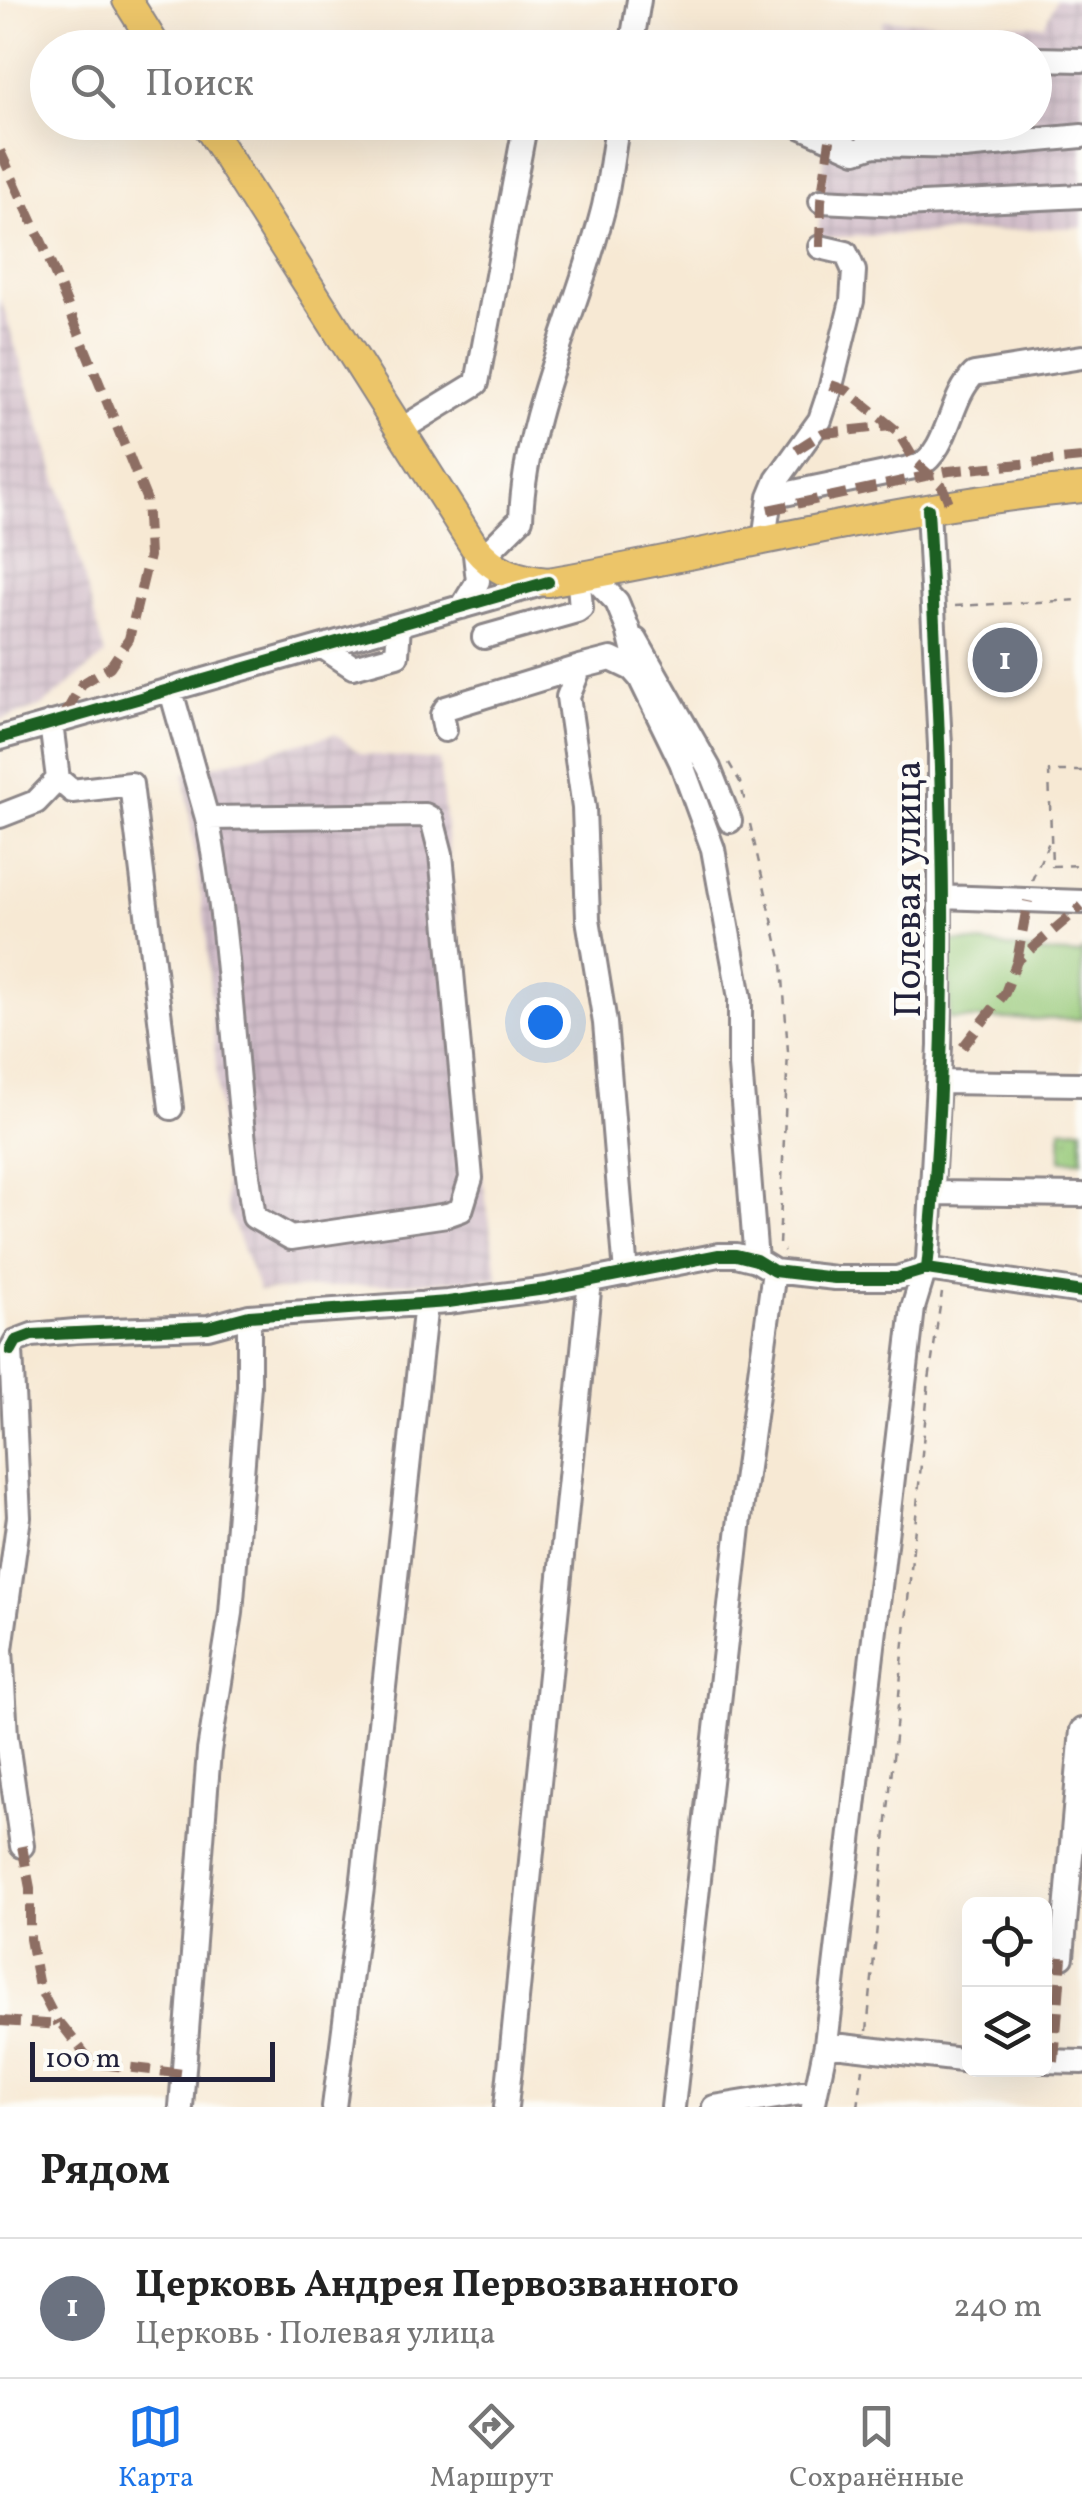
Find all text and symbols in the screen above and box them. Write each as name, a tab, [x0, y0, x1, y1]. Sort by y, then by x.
search box	[30, 30, 1052, 140]
icon: search	[65, 58, 120, 113]
text: Поиск	[145, 59, 254, 112]
pin: 1	[972, 622, 1038, 698]
street label: Полевая улица	[884, 760, 937, 1018]
your location	[520, 997, 571, 1048]
map controls	[962, 1897, 1052, 2077]
button: locate	[962, 1897, 1052, 1987]
button: layers	[962, 1987, 1052, 2077]
scale bar	[30, 2037, 275, 2082]
text: 100 m	[45, 2040, 120, 2079]
text: Рядом	[40, 2143, 170, 2202]
text: Церковь Андрея Первозванного	[135, 2260, 739, 2313]
text: 1	[66, 2286, 79, 2330]
text: 240 m	[953, 2286, 1042, 2330]
text: Церковь · Полевая улица	[135, 2313, 496, 2357]
tab: Карта	[118, 2399, 194, 2498]
tab: Маршрут	[430, 2399, 553, 2498]
tab: Сохранённые	[789, 2399, 964, 2498]

